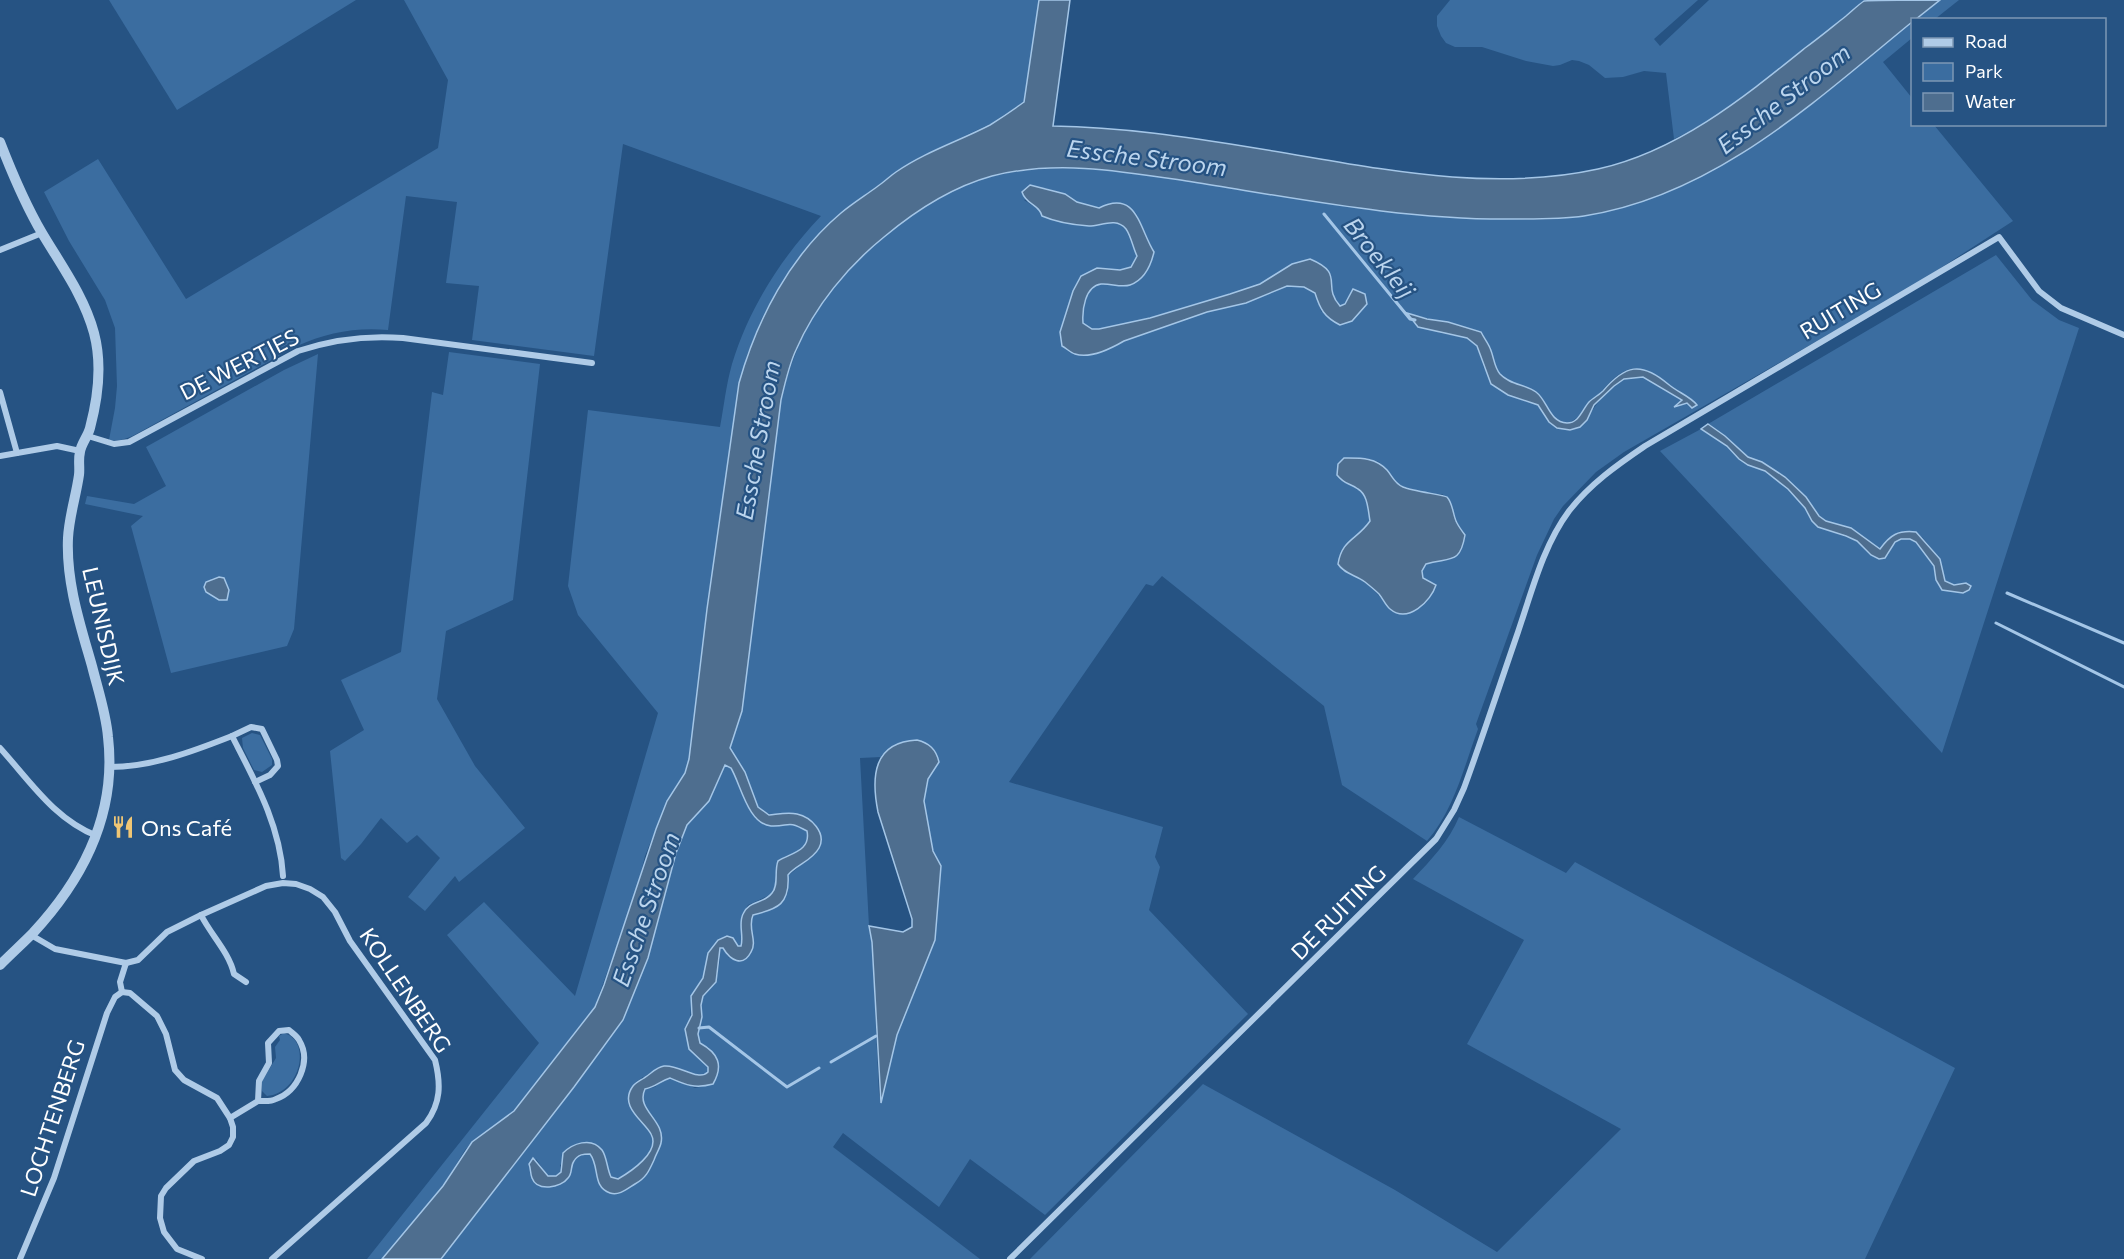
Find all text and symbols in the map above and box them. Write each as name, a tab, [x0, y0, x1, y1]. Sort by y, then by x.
legend	[1911, 18, 2106, 126]
text: Road	[1965, 30, 2007, 52]
water label: Essche Stroom	[1711, 37, 1855, 159]
text: Park	[1965, 60, 2003, 82]
text: Water	[1965, 90, 2016, 112]
water label: Essche Stroom	[1065, 133, 1229, 181]
water label: Broekleij	[1339, 211, 1422, 304]
street label: RUITING	[1795, 275, 1885, 345]
street label: DE WERTJES	[175, 322, 303, 405]
water label: Essche Stroom	[729, 358, 785, 522]
street label: LEUNISDIJK	[77, 564, 131, 688]
restaurant icon: Ons Café	[110, 814, 136, 840]
place label: Ons Café	[141, 814, 232, 841]
water label: Essche Stroom	[605, 828, 685, 990]
street label: DE RUITING	[1285, 859, 1391, 965]
street label: KOLLENBERG	[354, 923, 458, 1057]
street label: LOCHTENBERG	[14, 1036, 90, 1200]

